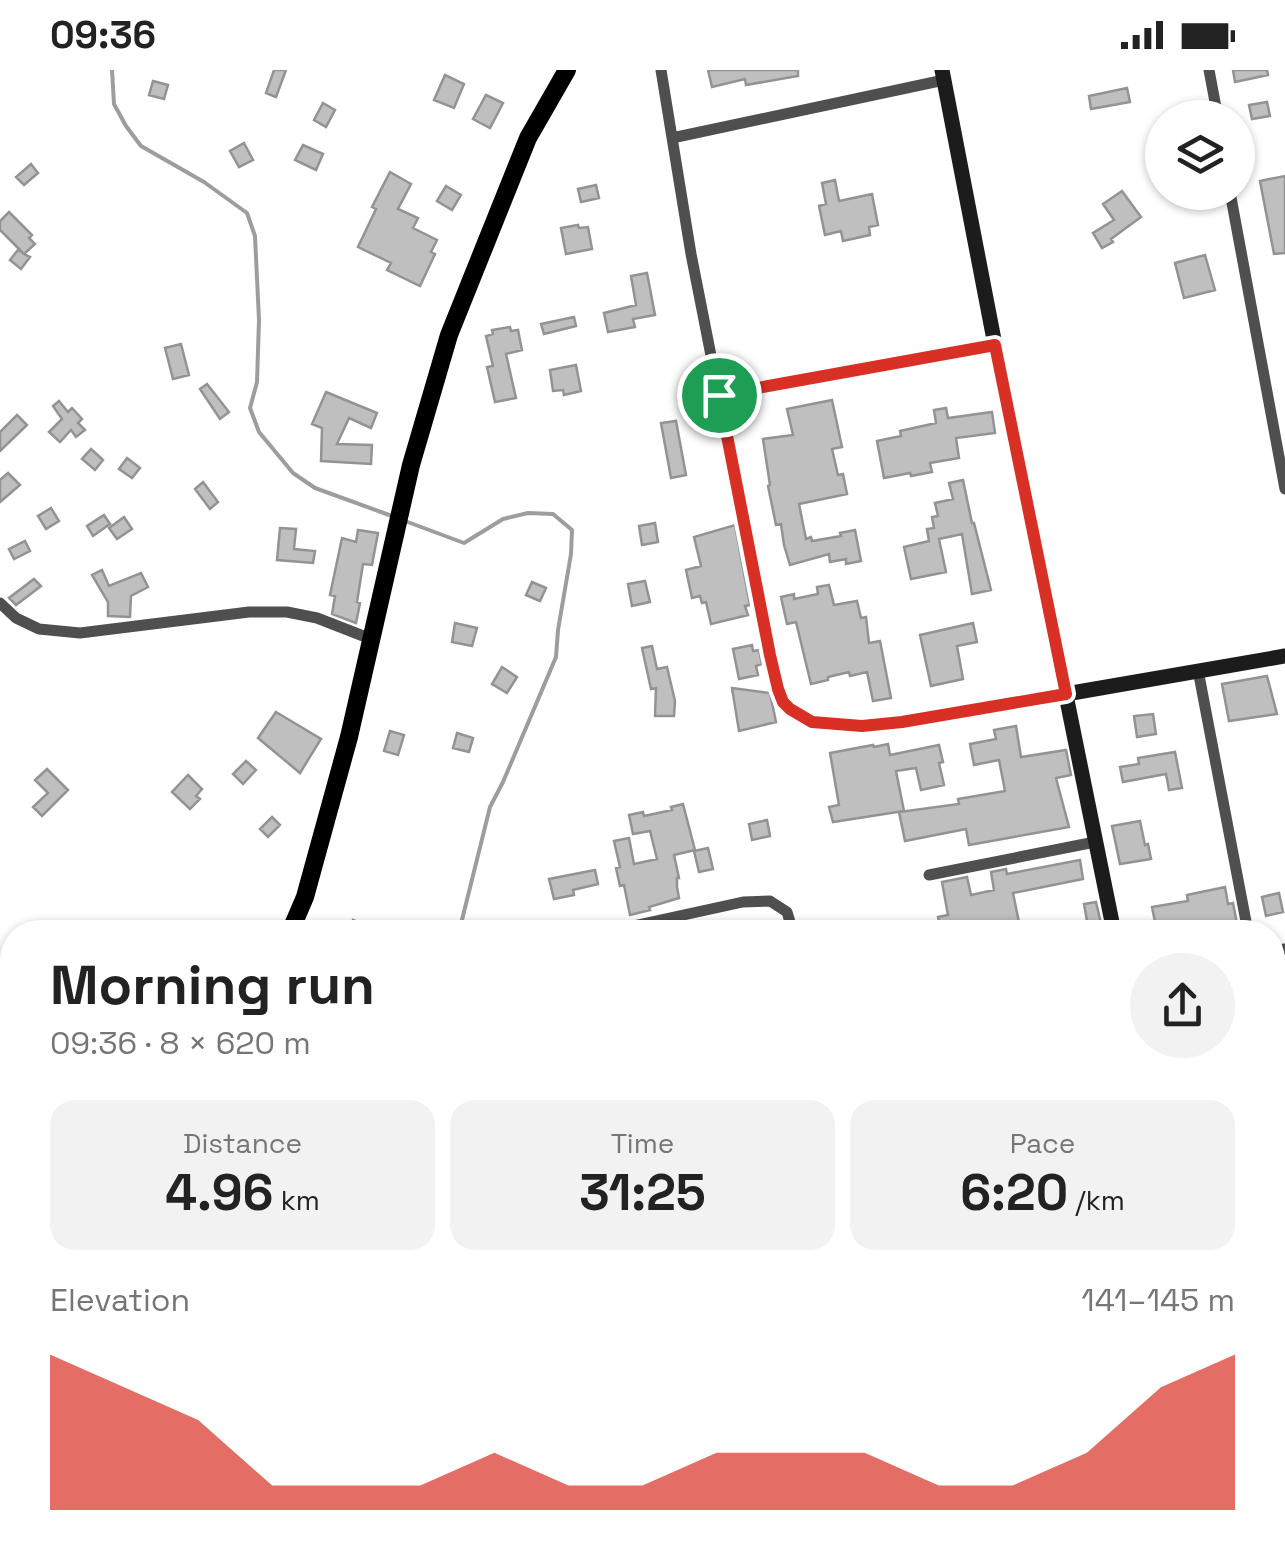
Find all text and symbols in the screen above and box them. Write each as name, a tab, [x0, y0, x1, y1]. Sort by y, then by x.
text: 09:36	[50, 11, 156, 59]
map controls	[1145, 100, 1255, 210]
button: layers	[1145, 100, 1255, 210]
pin	[677, 353, 762, 438]
icon: arrive	[692, 368, 747, 423]
text: Morning run	[50, 950, 375, 1020]
button: share	[1130, 953, 1235, 1058]
text: 09:36 · 8 × 620 m	[50, 1023, 311, 1063]
text: Distance	[183, 1125, 302, 1161]
text: Time	[611, 1125, 674, 1161]
text: Pace	[1010, 1125, 1075, 1161]
text: 4.96	[165, 1161, 274, 1225]
text: 31:25	[579, 1161, 706, 1225]
text: 6:20	[960, 1161, 1068, 1225]
text: km	[274, 1182, 320, 1218]
text: /km	[1068, 1182, 1125, 1218]
text: Elevation	[50, 1280, 190, 1320]
text: 141–145 m	[1081, 1280, 1235, 1320]

